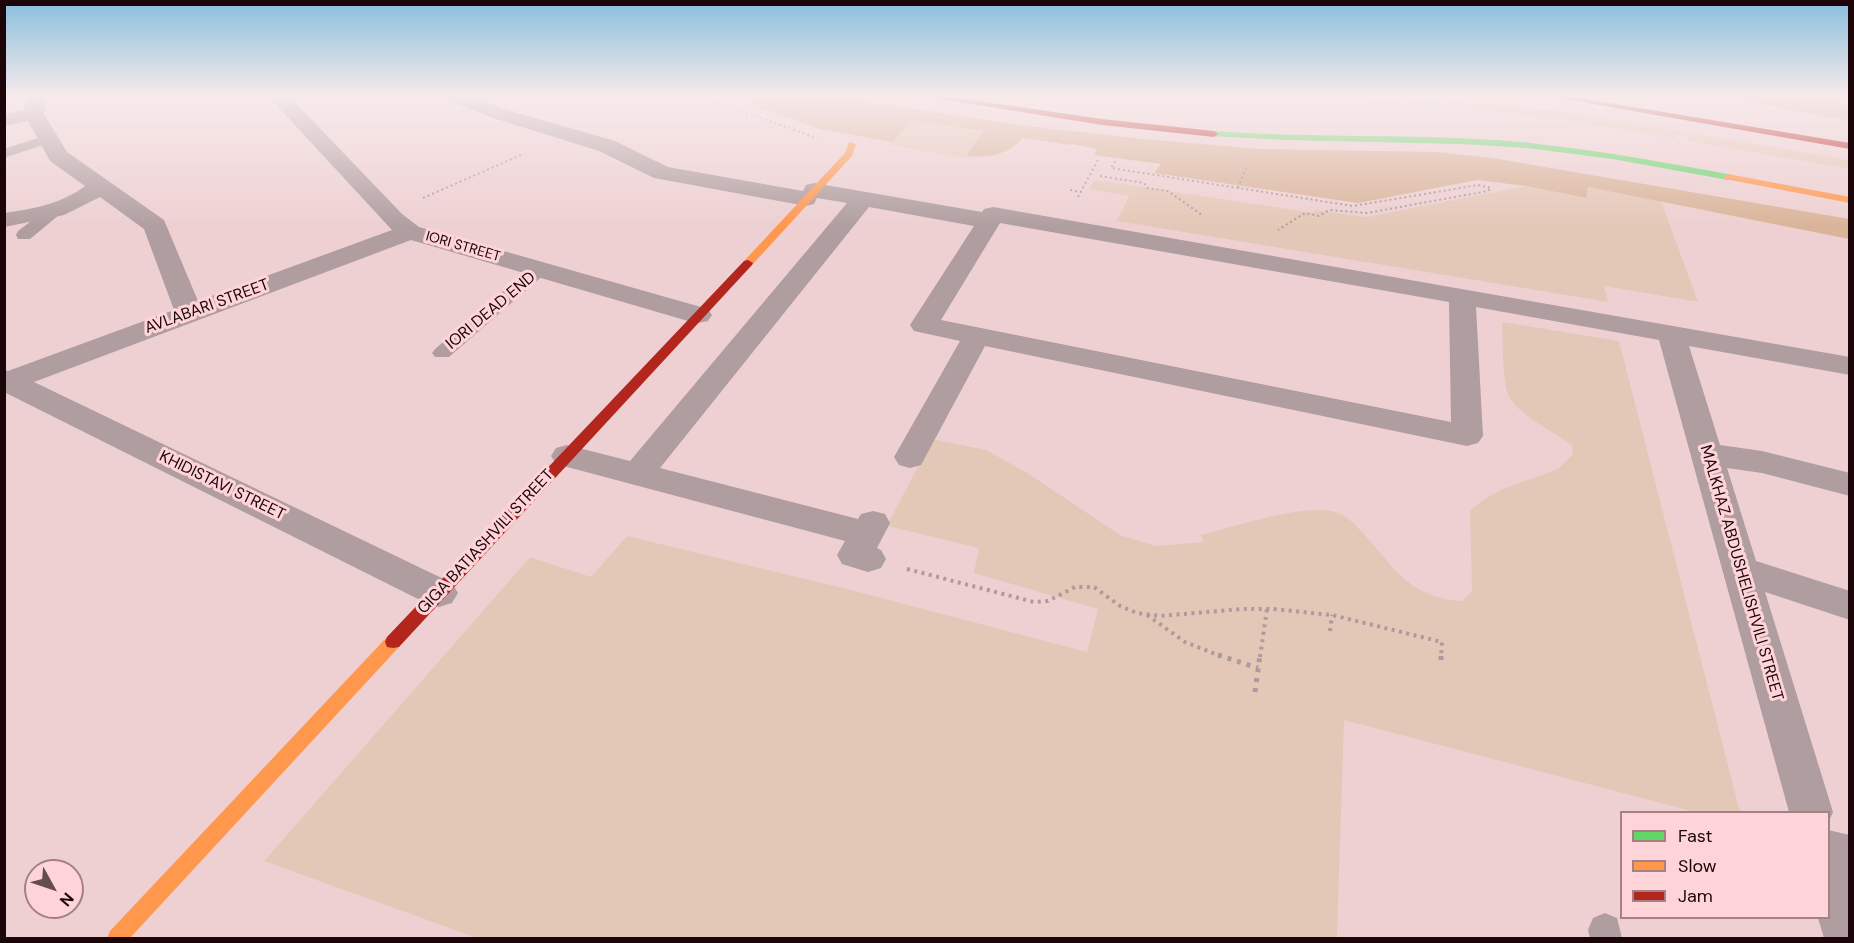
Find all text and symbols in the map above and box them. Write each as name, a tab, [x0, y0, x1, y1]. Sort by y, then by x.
street label: IORI STREET	[424, 228, 502, 266]
street label: IORI DEAD END	[442, 268, 540, 354]
street label: AVLABARI STREET	[142, 276, 272, 338]
street label: MALKHAZ ABDUSHELISHVILI STREET	[1695, 443, 1787, 703]
street label: KHIDISTAVI STREET	[156, 447, 288, 525]
street label: GIGA BATIASHVILI STREET	[414, 466, 558, 618]
legend	[1620, 811, 1830, 919]
text: Fast	[1678, 824, 1713, 848]
text: Slow	[1678, 854, 1717, 878]
north arrow	[24, 859, 84, 919]
text: Jam	[1678, 884, 1713, 908]
text: N	[55, 888, 78, 911]

